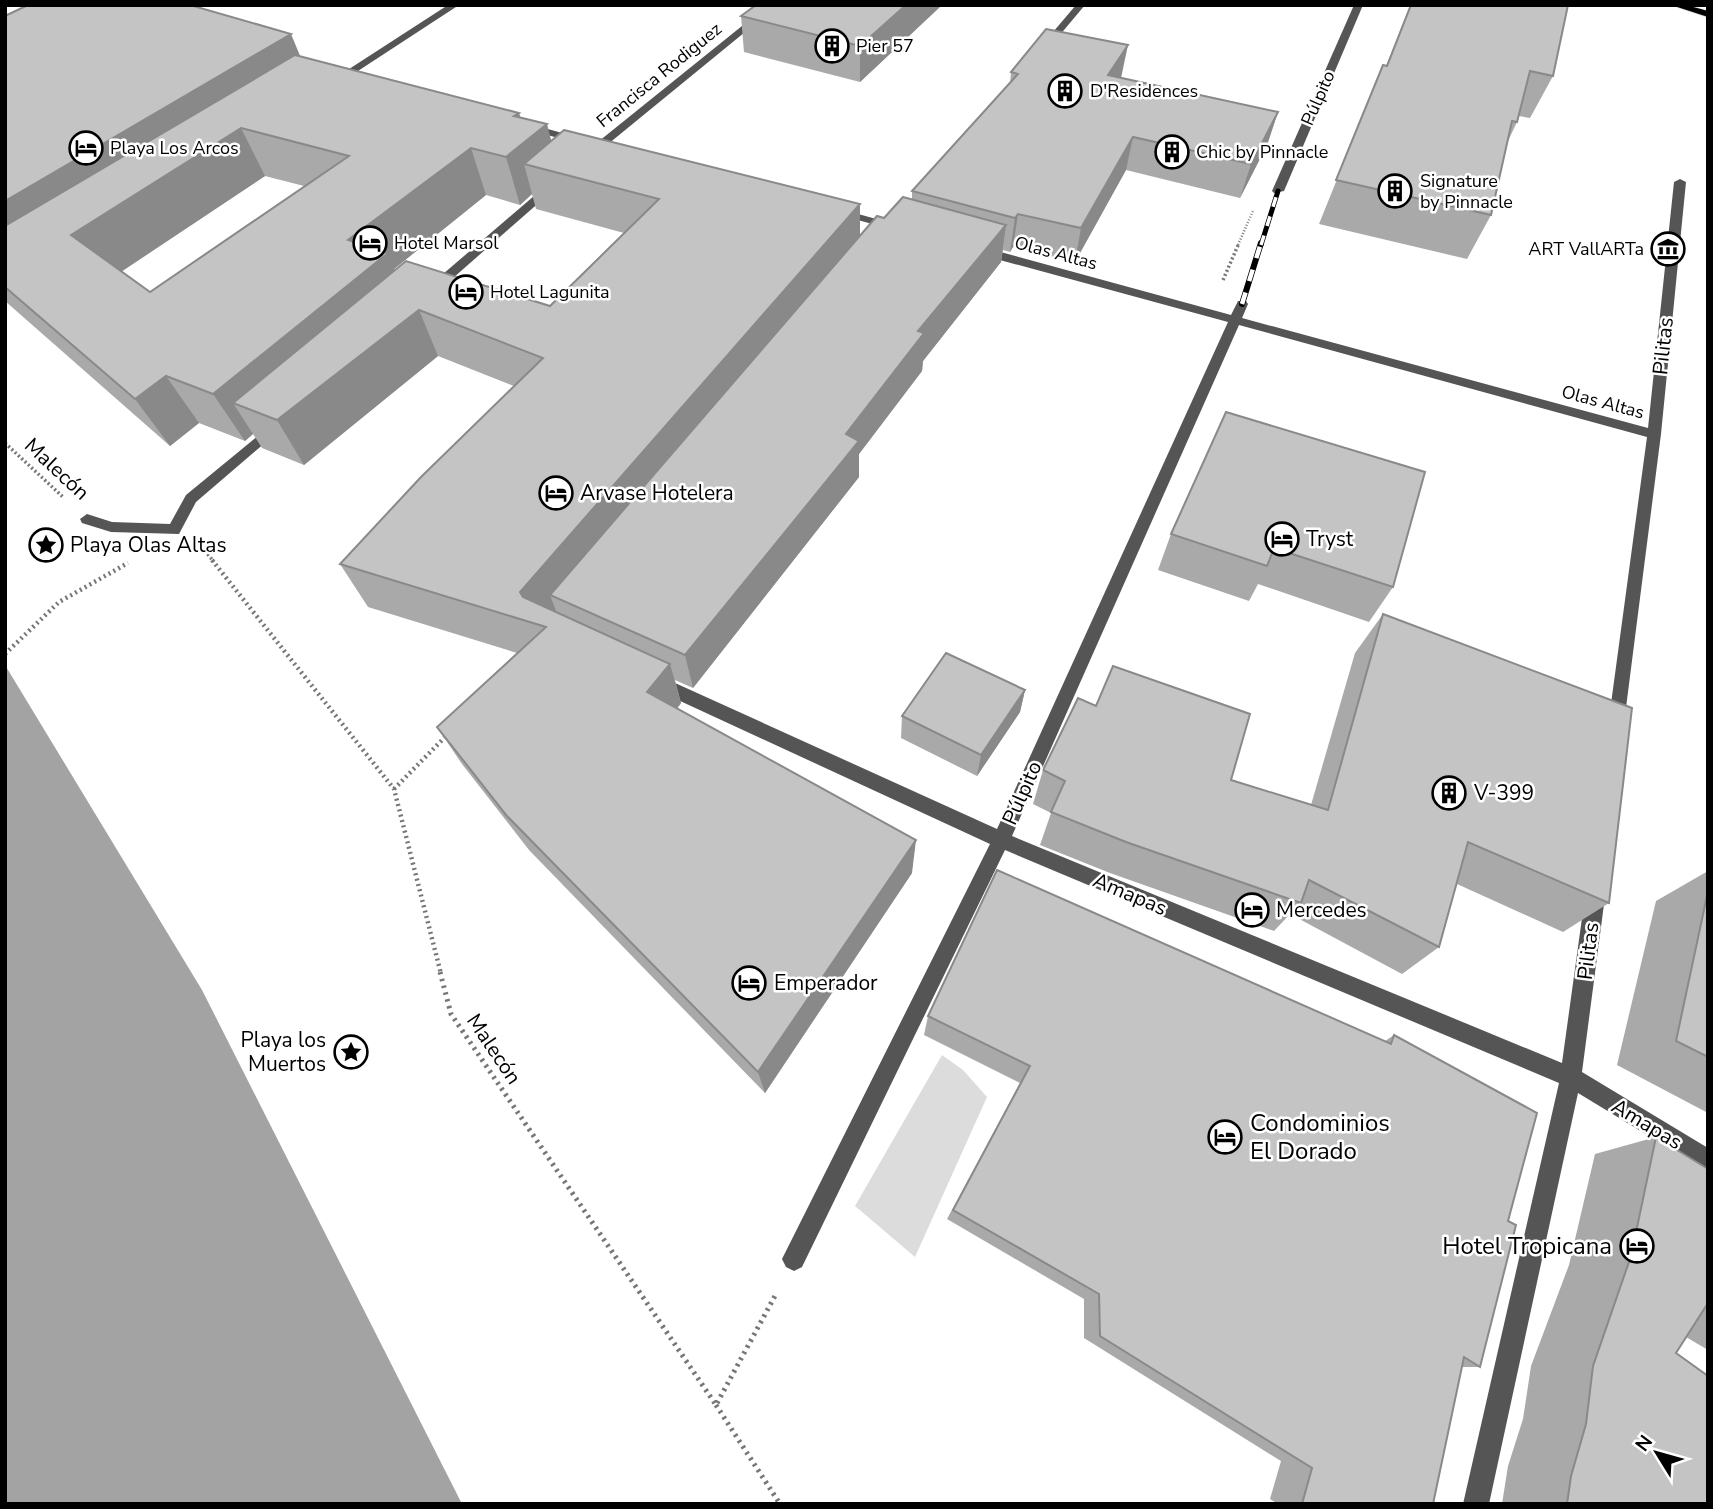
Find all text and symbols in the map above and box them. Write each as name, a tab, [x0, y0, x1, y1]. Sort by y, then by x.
street label: Francisca Rodiguez	[591, 17, 727, 133]
building icon: Pier 57	[813, 27, 851, 65]
place label: Pier 57	[856, 34, 914, 58]
street label: Púlpito	[1295, 67, 1341, 129]
building icon: D'Residences	[1046, 72, 1084, 110]
place label: D'Residences	[1090, 79, 1198, 103]
hotel icon: Playa Los Arcos	[67, 129, 105, 167]
building icon: Chic by Pinnacle	[1153, 133, 1191, 171]
place label: Playa Los Arcos	[110, 136, 239, 160]
place label: Chic by Pinnacle	[1196, 140, 1328, 164]
place label: Signature by Pinnacle	[1420, 169, 1513, 214]
building icon: Signature by Pinnacle	[1376, 172, 1414, 210]
hotel icon: Hotel Marsol	[351, 224, 389, 262]
street label: Olas Altas	[1012, 230, 1100, 276]
museum icon: ART VallARTa	[1649, 230, 1687, 268]
place label: Hotel Marsol	[394, 231, 499, 255]
place label: ART VallARTa	[1528, 237, 1644, 261]
hotel icon: Hotel Lagunita	[447, 273, 485, 311]
place label: Hotel Lagunita	[490, 280, 610, 304]
street label: Pilitas	[1646, 316, 1680, 376]
street label: Olas Altas	[1559, 379, 1647, 425]
street label: Malecón	[18, 432, 96, 506]
hotel icon: Arvase Hotelera	[537, 474, 575, 512]
place label: Arvase Hotelera	[580, 479, 734, 507]
hotel icon: Tryst	[1263, 520, 1301, 558]
place label: Tryst	[1306, 525, 1354, 553]
place icon: Playa Olas Altas	[27, 526, 65, 564]
place label: Playa Olas Altas	[70, 531, 227, 559]
street label: Púlpito	[996, 757, 1048, 829]
building icon: V-399	[1430, 774, 1468, 812]
place label: V-399	[1473, 779, 1534, 807]
street label: Amapas	[1089, 866, 1171, 922]
hotel icon: Mercedes	[1233, 891, 1271, 929]
place label: Mercedes	[1276, 896, 1367, 924]
street label: Pilitas	[1571, 921, 1605, 981]
hotel icon: Emperador	[730, 964, 768, 1002]
place label: Emperador	[774, 969, 878, 997]
street label: Malecón	[460, 1008, 528, 1090]
place label: Playa los Muertos	[240, 1026, 326, 1078]
place icon: Playa los Muertos	[332, 1033, 370, 1071]
street label: Amapas	[1606, 1092, 1688, 1156]
place label: Condominios El Dorado	[1250, 1107, 1390, 1167]
hotel icon: Condominios El Dorado	[1206, 1118, 1244, 1156]
hotel icon: Hotel Tropicana	[1618, 1227, 1656, 1265]
place label: Hotel Tropicana	[1442, 1230, 1612, 1262]
north arrow	[1622, 1418, 1692, 1488]
text: N	[1630, 1430, 1659, 1457]

